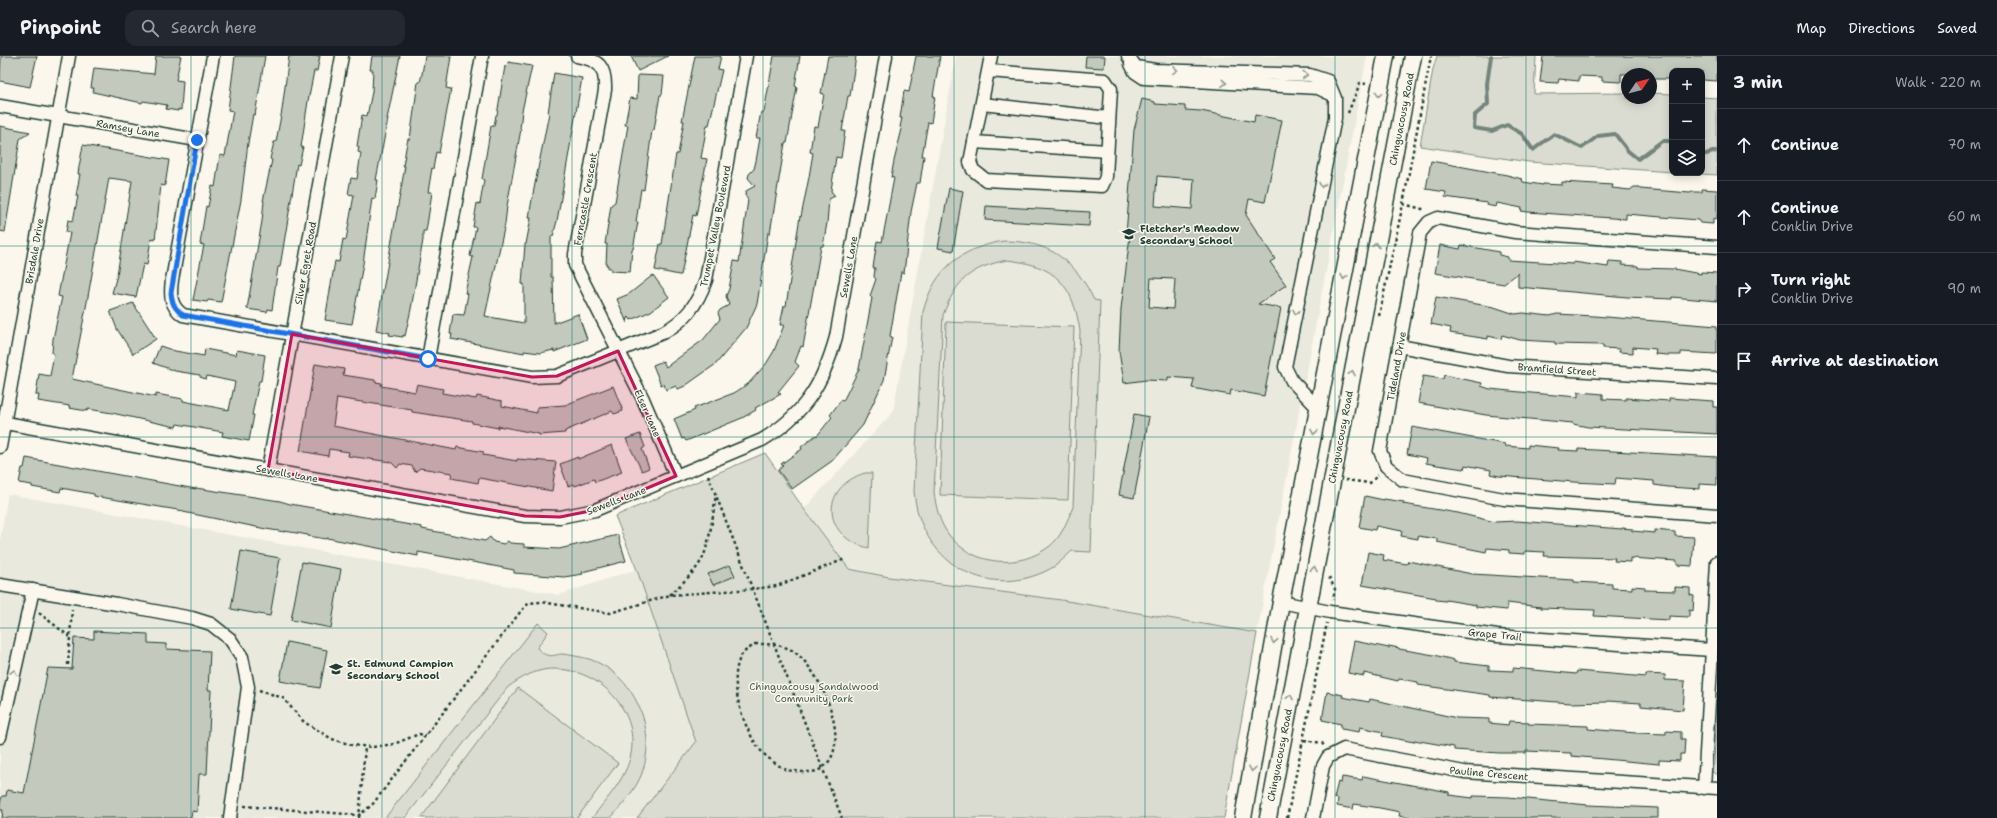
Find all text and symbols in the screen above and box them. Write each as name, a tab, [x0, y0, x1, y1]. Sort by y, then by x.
search box	[125, 10, 405, 46]
text: Pinpoint	[20, 15, 101, 40]
icon: search	[139, 17, 161, 39]
text: Search here	[171, 18, 257, 38]
text: Map	[1797, 19, 1827, 37]
text: Directions	[1849, 19, 1915, 37]
text: Saved	[1937, 19, 1977, 37]
one-way arrow	[1172, 66, 1178, 75]
north arrow	[1621, 68, 1657, 104]
map controls	[1669, 68, 1705, 176]
button: +	[1669, 68, 1705, 104]
one-way arrow	[1302, 71, 1308, 80]
street label: Chinguacousy Road	[1386, 71, 1417, 167]
text: 3 min	[1733, 71, 1783, 93]
text: Walk · 220 m	[1895, 74, 1981, 91]
one-way arrow	[1221, 78, 1227, 87]
one-way arrow	[1375, 91, 1383, 97]
button: −	[1669, 104, 1705, 140]
street label: Ramsey Lane	[95, 117, 161, 141]
route end	[188, 131, 206, 149]
icon: ahead	[1733, 134, 1755, 156]
text: Continue	[1771, 135, 1839, 155]
text: 70 m	[1947, 136, 1981, 153]
button: layers	[1669, 140, 1705, 176]
street label: Ferncastle Crescent	[571, 152, 600, 247]
street label: Trumpet Valley Boulevard	[697, 163, 734, 288]
one-way arrow	[1318, 182, 1326, 188]
text: Continue	[1771, 198, 1839, 218]
icon: ahead	[1733, 206, 1755, 228]
text: 60 m	[1948, 208, 1981, 225]
street label: Brisdale Drive	[22, 217, 47, 285]
text: Conklin Drive	[1771, 218, 1853, 235]
street label: Silver Egret Road	[292, 220, 319, 306]
place label: Fletcher's Meadow Secondary School	[1140, 222, 1239, 247]
school or university icon: Fletcher's Meadow Secondary School	[1121, 226, 1137, 242]
street label: Sewells Lane	[837, 235, 860, 299]
one-way arrow	[1372, 242, 1380, 248]
text: Turn right	[1771, 270, 1851, 290]
one-way arrow	[1340, 274, 1348, 280]
icon: right	[1733, 278, 1755, 300]
text: 90 m	[1947, 280, 1981, 297]
text: Conklin Drive	[1771, 290, 1853, 307]
one-way arrow	[1292, 309, 1301, 315]
street label: Tideland Drive	[1384, 330, 1409, 402]
route start	[419, 350, 437, 368]
icon: arrive	[1733, 350, 1755, 372]
text: Arrive at destination	[1771, 351, 1939, 371]
street label: Bramfield Street	[1517, 360, 1597, 379]
one-way arrow	[1347, 370, 1356, 376]
street label: Elser Lane	[631, 387, 664, 439]
street label: Chinguacousy Road	[1325, 389, 1356, 485]
one-way arrow	[1310, 429, 1318, 435]
street label: Sewells Lane	[255, 462, 319, 485]
street label: Sewells Lane	[585, 483, 648, 518]
one-way arrow	[1310, 566, 1318, 572]
street label: Grape Trail	[1467, 625, 1522, 644]
one-way arrow	[1270, 638, 1279, 644]
place label: St. Edmund Campion Secondary School	[347, 657, 454, 682]
school or university icon: St. Edmund Campion Secondary School	[328, 661, 344, 677]
one-way arrow	[10, 668, 18, 675]
park label: Chinguacousy Sandalwood Community Park	[749, 680, 879, 705]
one-way arrow	[1286, 694, 1294, 700]
street label: Chinguacousy Road	[1264, 707, 1295, 803]
street label: Pauline Crescent	[1449, 764, 1529, 783]
one-way arrow	[1248, 766, 1257, 772]

